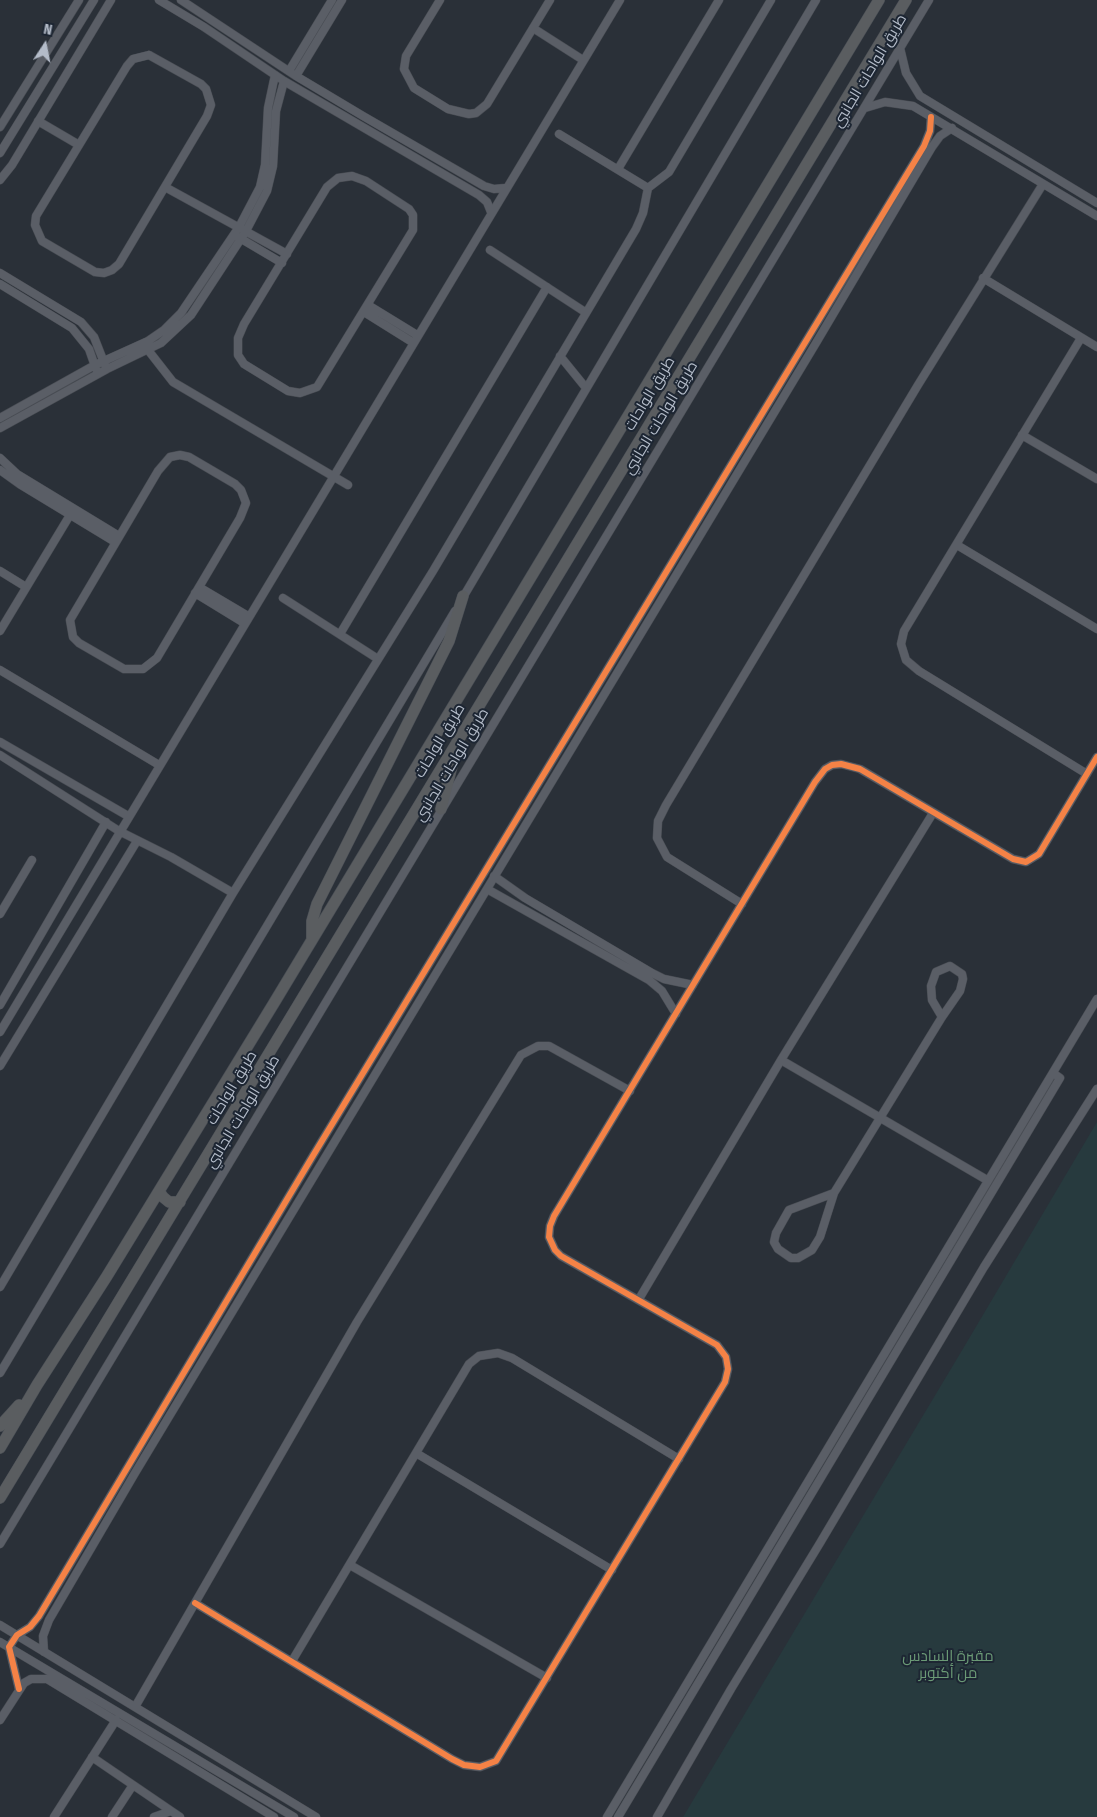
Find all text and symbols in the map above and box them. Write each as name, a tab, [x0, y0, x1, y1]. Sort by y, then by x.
street label: طريق الواحات الجانبي	[829, 11, 911, 131]
north arrow	[20, 20, 70, 70]
text: N	[42, 21, 54, 39]
street label: طريق الواحات	[621, 354, 679, 434]
street label: طريق الواحات الجانبي	[620, 358, 702, 478]
street label: طريق الواحات	[411, 701, 469, 781]
street label: طريق الواحات الجانبي	[411, 705, 493, 825]
street label: طريق الواحات	[203, 1048, 261, 1128]
street label: طريق الواحات الجانبي	[202, 1052, 284, 1172]
park label: مقبرة السادس من أكتوبر	[902, 1648, 994, 1683]

